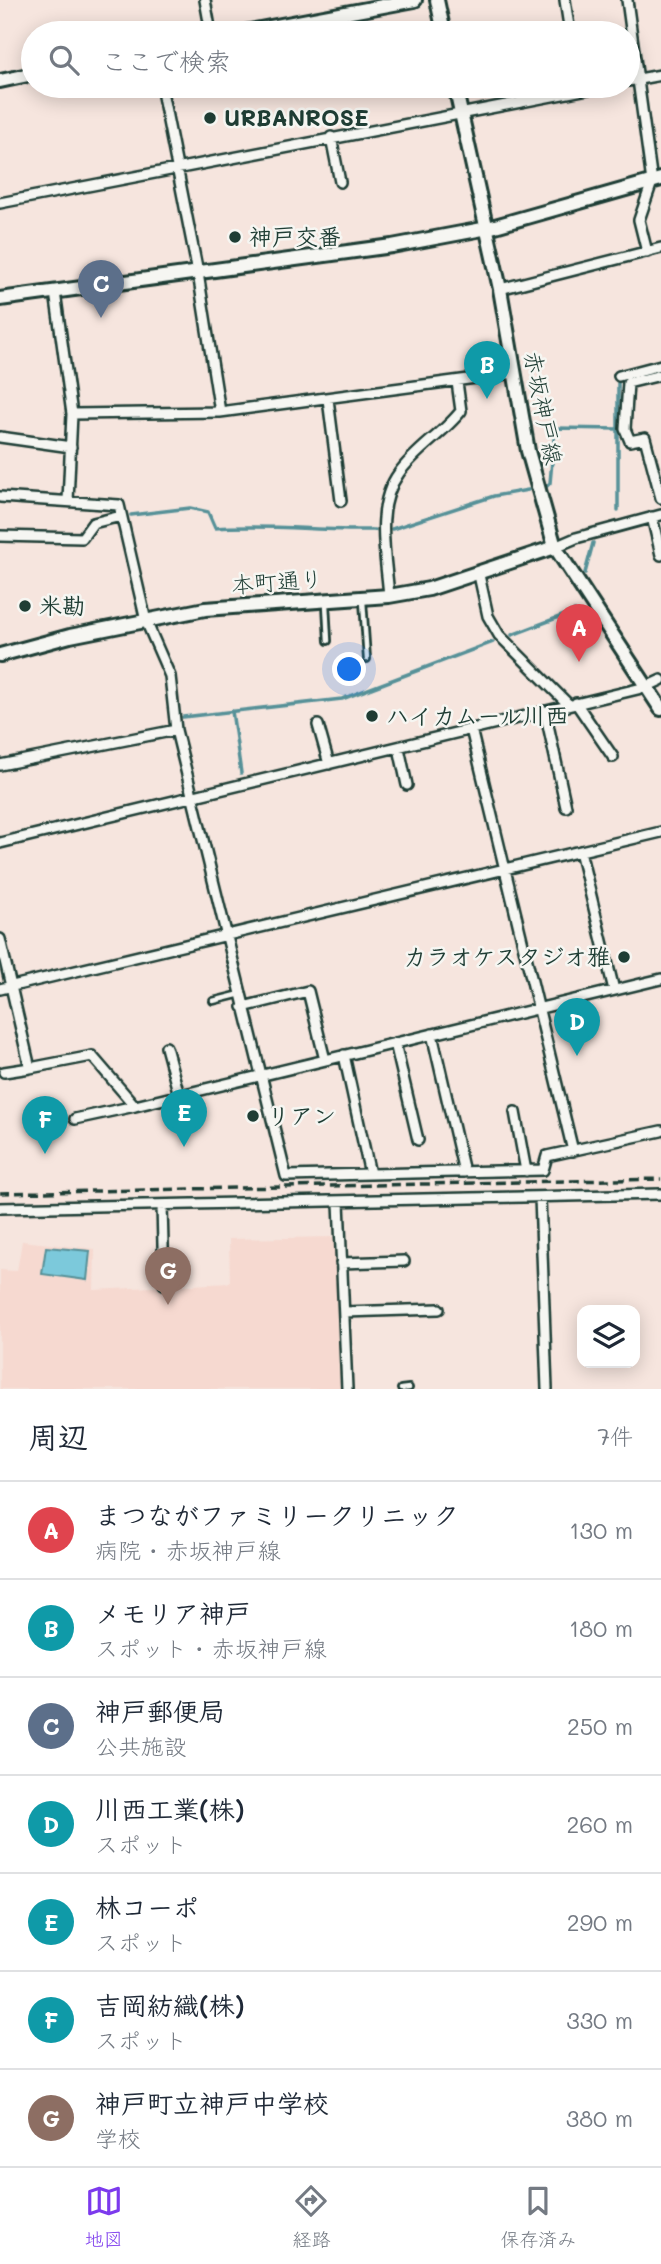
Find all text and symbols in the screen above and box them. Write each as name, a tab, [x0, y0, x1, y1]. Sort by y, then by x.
search box	[21, 21, 640, 98]
icon: search	[45, 41, 83, 79]
text: ここで検索	[101, 44, 231, 78]
place label: URBANROSE	[224, 102, 369, 132]
marker: URBANROSE	[202, 110, 218, 126]
place label: 神戸交番	[249, 221, 341, 251]
marker: 神戸交番	[227, 229, 243, 245]
pin: C	[78, 260, 124, 318]
pin: B	[464, 341, 510, 399]
street label: 赤坂神戸線	[518, 349, 570, 467]
street label: 本町通り	[230, 563, 324, 599]
place label: 米勘	[39, 590, 85, 620]
marker: 米勘	[17, 598, 33, 614]
pin: A	[556, 604, 602, 662]
your location	[332, 652, 366, 686]
place label: ハイカムール川西	[386, 700, 569, 730]
marker: ハイカムール川西	[364, 708, 380, 724]
place label: カラオケスタジオ雅	[403, 941, 610, 971]
marker: カラオケスタジオ雅	[616, 949, 632, 965]
pin: D	[554, 998, 600, 1056]
pin: E	[161, 1089, 207, 1147]
pin: F	[22, 1096, 68, 1154]
place label: リアン	[267, 1100, 336, 1130]
marker: リアン	[245, 1108, 261, 1124]
pin: G	[145, 1247, 191, 1305]
map controls	[577, 1305, 640, 1368]
button: layers	[577, 1305, 640, 1368]
text: 周辺	[28, 1416, 88, 1456]
text: 7件	[597, 1421, 633, 1451]
text: まつながファミリークリニック	[95, 1498, 459, 1532]
text: A	[43, 1515, 59, 1545]
text: 130 m	[569, 1515, 633, 1545]
text: 病院 · 赤坂神戸線	[95, 1535, 281, 1565]
text: メモリア神戸	[95, 1596, 251, 1630]
text: B	[43, 1613, 59, 1643]
text: 180 m	[569, 1613, 633, 1643]
text: スポット · 赤坂神戸線	[95, 1633, 327, 1663]
text: 神戸郵便局	[95, 1694, 225, 1728]
text: C	[42, 1711, 60, 1741]
text: 250 m	[567, 1711, 633, 1741]
text: 公共施設	[95, 1731, 187, 1761]
text: 川西工業(株)	[95, 1792, 245, 1826]
text: D	[43, 1809, 59, 1839]
text: 260 m	[566, 1809, 633, 1839]
text: スポット	[95, 1829, 187, 1859]
text: 林コーポ	[95, 1890, 199, 1924]
text: E	[44, 1907, 58, 1937]
text: 290 m	[567, 1907, 633, 1937]
text: スポット	[95, 1927, 187, 1957]
text: 吉岡紡織(株)	[95, 1988, 245, 2022]
text: F	[44, 2005, 58, 2035]
text: 330 m	[566, 2005, 633, 2035]
text: スポット	[95, 2025, 187, 2055]
text: 神戸町立神戸中学校	[95, 2086, 329, 2120]
text: G	[42, 2103, 60, 2133]
text: 380 m	[566, 2103, 633, 2133]
text: 学校	[95, 2123, 141, 2153]
tab: 地図	[85, 2182, 123, 2251]
tab: 経路	[292, 2182, 330, 2251]
tab: 保存済み	[500, 2182, 576, 2251]

